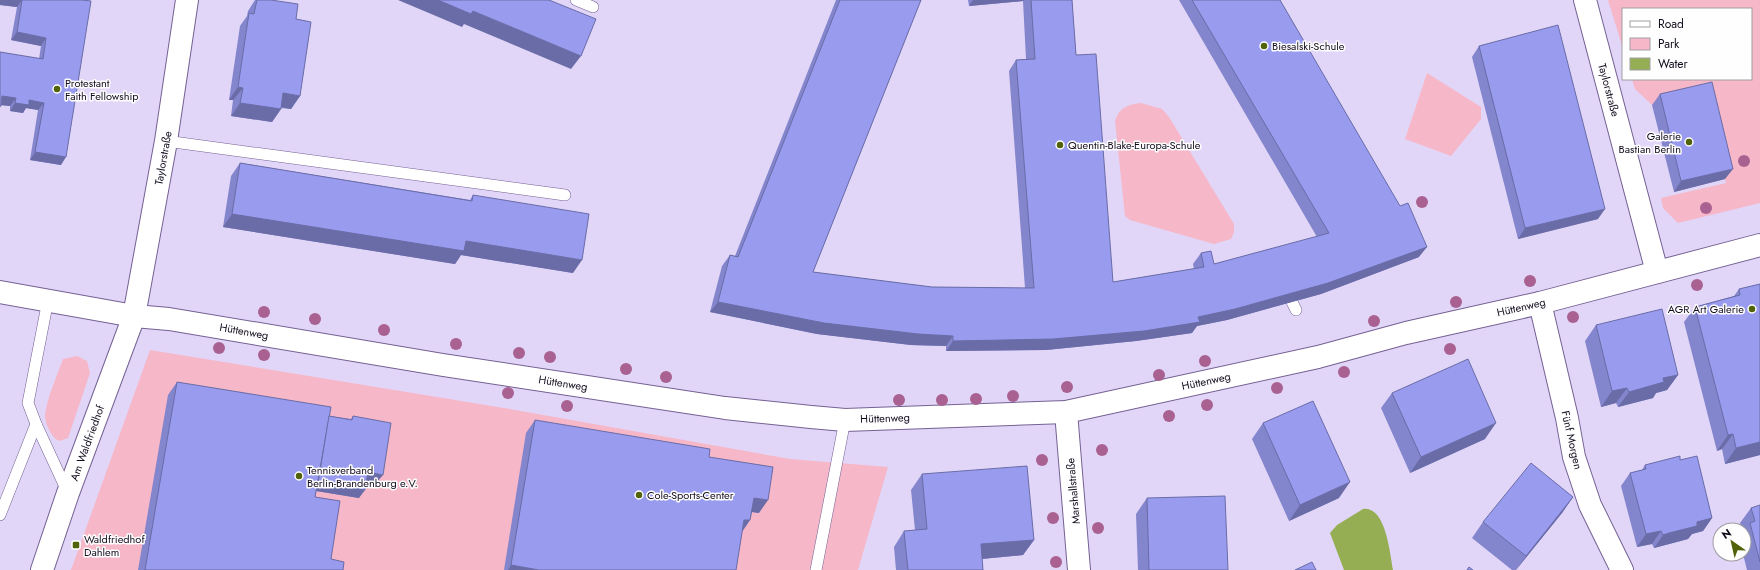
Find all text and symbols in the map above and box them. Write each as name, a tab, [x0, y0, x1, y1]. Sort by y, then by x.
legend	[1622, 8, 1752, 80]
text: Road	[1658, 15, 1684, 33]
text: Park	[1658, 35, 1680, 53]
place label: Biesalski-Schule	[1272, 38, 1345, 54]
marker: Biesalski-Schule	[1259, 41, 1269, 51]
text: Water	[1658, 55, 1689, 73]
street label: Taylorstraße	[1594, 62, 1624, 119]
place label: Protestant Faith Fellowship	[65, 75, 139, 104]
marker: Protestant Faith Fellowship	[52, 84, 62, 94]
place label: Galerie Bastian Berlin	[1619, 128, 1681, 157]
street label: Taylorstraße	[150, 129, 176, 186]
place label: Quentin-Blake-Europa-Schule	[1068, 137, 1201, 153]
marker: Galerie Bastian Berlin	[1684, 137, 1694, 147]
marker: Quentin-Blake-Europa-Schule	[1055, 140, 1065, 150]
street label: Hüttenweg	[1495, 294, 1547, 320]
place label: AGR Art Galerie	[1668, 301, 1744, 317]
marker: AGR Art Galerie	[1747, 304, 1757, 314]
street label: Hüttenweg	[218, 319, 270, 343]
street label: Hüttenweg	[1180, 368, 1232, 394]
street label: Hüttenweg	[537, 371, 589, 395]
street label: Am Waldfriedhof	[66, 402, 108, 483]
street label: Hüttenweg	[860, 409, 910, 427]
street label: Fünf Morgen	[1557, 409, 1587, 471]
street label: Marshallstraße	[1062, 457, 1084, 525]
place label: Tennisverband Berlin-Brandenburg e.V.	[307, 462, 418, 491]
marker: Tennisverband Berlin-Brandenburg e.V.	[294, 471, 304, 481]
place label: Cole-Sports-Center	[647, 487, 734, 503]
marker: Cole-Sports-Center	[634, 490, 644, 500]
north arrow	[1712, 522, 1752, 562]
text: N	[1718, 525, 1735, 543]
place label: Waldfriedhof Dahlem	[84, 531, 145, 560]
marker: Waldfriedhof Dahlem	[71, 540, 81, 550]

